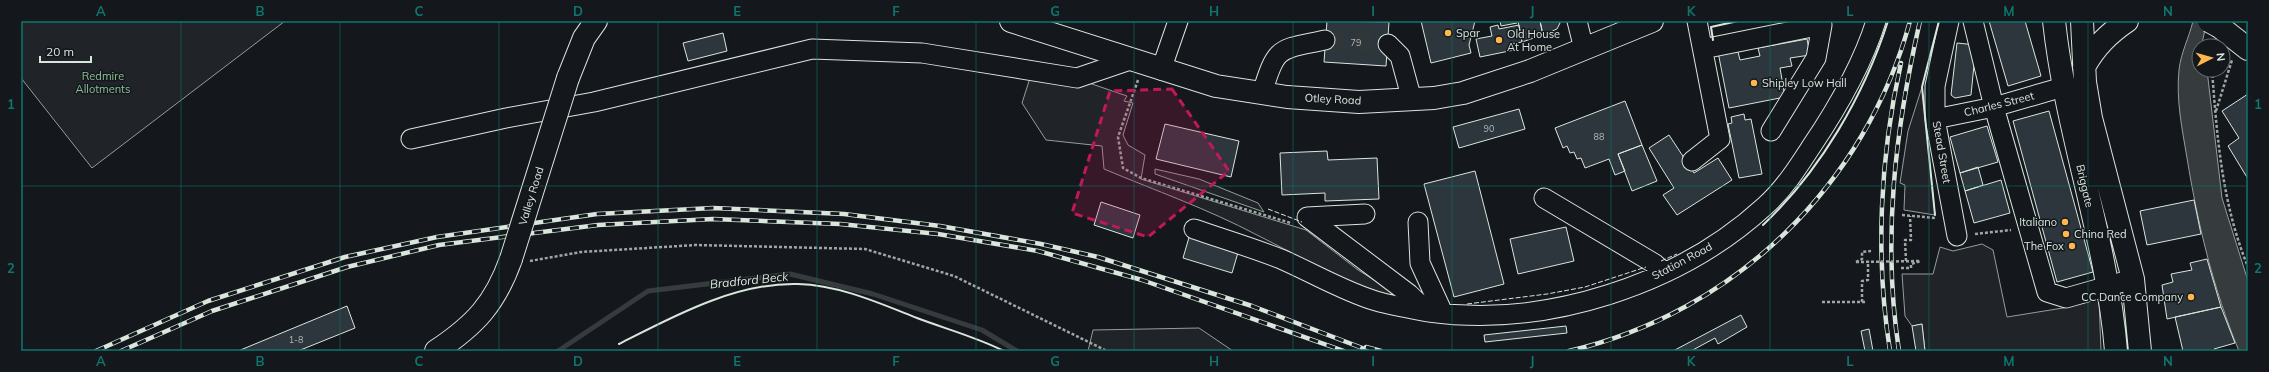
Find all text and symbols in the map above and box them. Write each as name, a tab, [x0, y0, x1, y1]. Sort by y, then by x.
text: A	[96, 3, 106, 19]
text: B	[256, 3, 265, 19]
text: C	[415, 3, 424, 19]
text: D	[573, 3, 583, 19]
text: E	[733, 3, 741, 19]
text: F	[892, 3, 900, 19]
text: G	[1050, 3, 1060, 19]
text: H	[1209, 3, 1219, 19]
text: I	[1371, 3, 1375, 19]
text: J	[1530, 3, 1534, 19]
text: K	[1687, 3, 1697, 19]
text: L	[1846, 3, 1854, 19]
text: M	[2003, 3, 2015, 19]
text: N	[2163, 3, 2173, 19]
place label: Spar	[1456, 26, 1480, 40]
place label: Old House At Home	[1507, 27, 1560, 54]
marker: Spar	[1443, 28, 1453, 38]
marker: Old House At Home	[1494, 35, 1504, 45]
house number: 79	[1351, 37, 1361, 48]
scale bar	[40, 38, 91, 64]
north arrow	[2191, 38, 2231, 78]
text: 20 m	[46, 44, 74, 59]
text: N	[2214, 52, 2228, 62]
park label: Redmire Allotments	[76, 69, 130, 96]
place label: Shipley Low Hall	[1762, 76, 1847, 90]
marker: Shipley Low Hall	[1749, 78, 1759, 88]
street label: Charles Street	[1962, 88, 2036, 119]
street label: Otley Road	[1304, 91, 1362, 107]
text: 1	[7, 96, 15, 112]
text: 1	[2254, 96, 2262, 112]
street label: Stead Street	[1930, 120, 1954, 184]
house number: 90	[1484, 123, 1494, 134]
house number: 88	[1594, 131, 1604, 142]
street label: Briggate	[2073, 163, 2097, 209]
street label: Valley Road	[515, 165, 547, 227]
place label: Italiano	[2019, 215, 2057, 229]
marker: Italiano	[2060, 217, 2070, 227]
place label: China Red	[2074, 227, 2127, 241]
marker: China Red	[2061, 229, 2071, 239]
street label: Station Road	[1649, 239, 1715, 283]
place label: The Fox	[2024, 239, 2064, 253]
marker: The Fox	[2067, 241, 2077, 251]
text: 2	[7, 260, 15, 276]
text: 2	[2254, 260, 2262, 276]
water label: Bradford Beck	[709, 268, 790, 292]
place label: CC Dance Company	[2081, 290, 2183, 304]
marker: CC Dance Company	[2186, 292, 2196, 302]
house number: 1-8	[289, 334, 303, 345]
text: A	[96, 353, 106, 369]
text: B	[256, 353, 265, 369]
text: C	[415, 353, 424, 369]
text: D	[573, 353, 583, 369]
text: E	[733, 353, 741, 369]
text: F	[892, 353, 900, 369]
text: G	[1050, 353, 1060, 369]
text: H	[1209, 353, 1219, 369]
text: I	[1371, 353, 1375, 369]
text: J	[1530, 353, 1534, 369]
text: K	[1687, 353, 1697, 369]
text: L	[1846, 353, 1854, 369]
text: M	[2003, 353, 2015, 369]
text: N	[2163, 353, 2173, 369]

